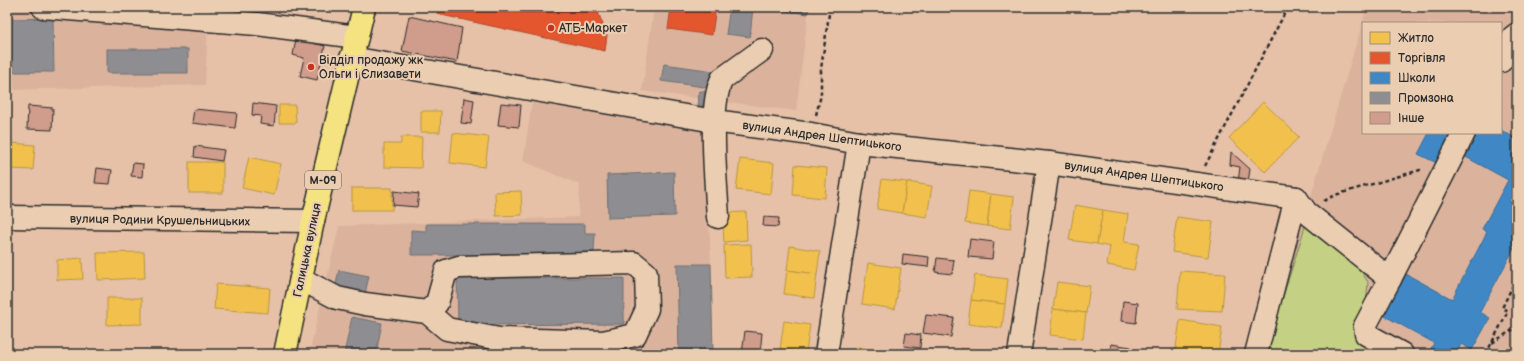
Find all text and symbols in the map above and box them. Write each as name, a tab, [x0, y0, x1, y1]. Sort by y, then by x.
place label: ATБ-Маркет	[559, 21, 628, 36]
legend	[1362, 22, 1502, 134]
marker: ATБ-Маркет	[546, 23, 556, 33]
text: Житло	[1398, 31, 1434, 46]
text: Торгівля	[1398, 51, 1446, 66]
place label: Відділ продажу жк Ольги і Єлизавети	[319, 53, 424, 82]
marker: Відділ продажу жк Ольги і Єлизавети	[306, 62, 316, 72]
text: Школи	[1398, 71, 1435, 86]
text: Промзона	[1398, 91, 1454, 106]
text: Інше	[1398, 111, 1424, 126]
street label: вулиця Андрея Шептицького	[741, 118, 903, 155]
street label: вулиця Андрея Шептицького	[1063, 158, 1225, 195]
road number: М-09	[305, 171, 341, 189]
street label: Галицька вулиця	[290, 201, 325, 299]
street label: вулиця Родини Крушельницьких	[70, 211, 251, 230]

